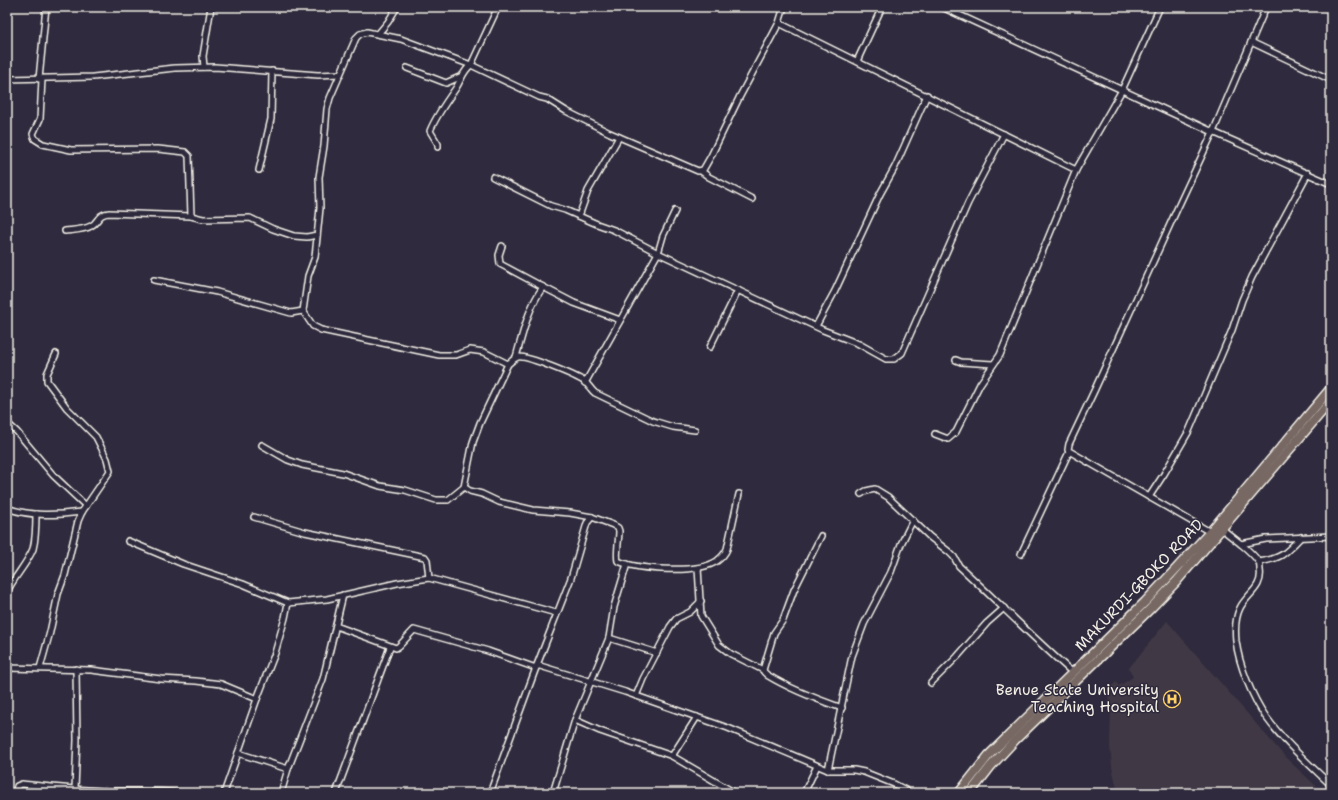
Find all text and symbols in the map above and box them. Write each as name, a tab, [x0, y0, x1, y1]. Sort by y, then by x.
street label: MAKURDI-GBOKO ROAD	[1071, 515, 1208, 655]
place label: Benue State University Teaching Hospital	[996, 680, 1159, 717]
hospital icon: Benue State University Teaching Hospital	[1162, 689, 1182, 709]

